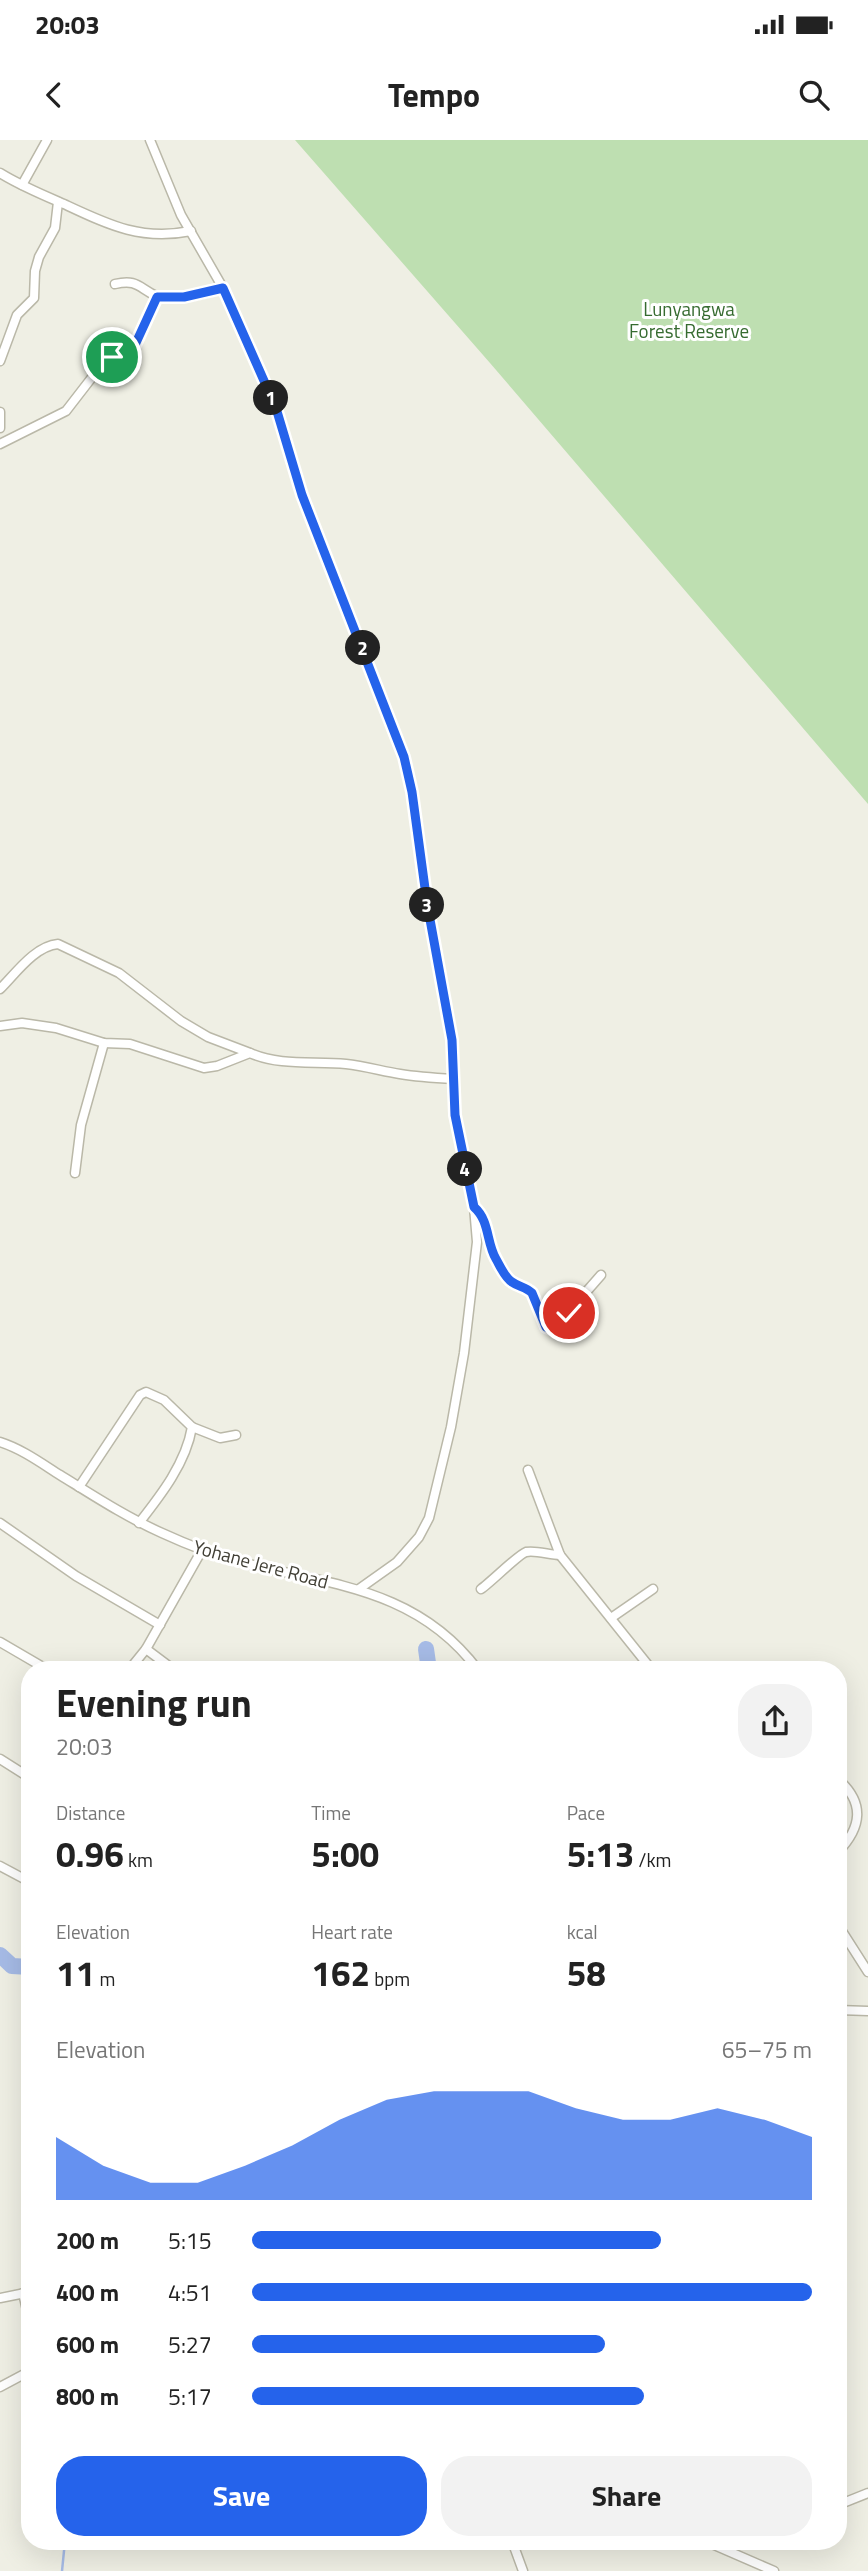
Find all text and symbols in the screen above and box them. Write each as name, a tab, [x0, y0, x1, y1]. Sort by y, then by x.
text: 20:03	[35, 5, 100, 44]
text: Tempo	[388, 71, 480, 119]
icon: back	[35, 76, 73, 114]
icon: search	[795, 76, 833, 114]
park label: Lunyangwa Forest Reserve	[629, 294, 749, 345]
pin	[82, 327, 142, 387]
icon: arrive	[93, 338, 131, 376]
pin: 1	[254, 380, 288, 416]
text: 1	[265, 383, 276, 412]
pin: 2	[346, 630, 380, 666]
text: 2	[357, 633, 368, 662]
pin: 3	[410, 888, 444, 922]
text: 3	[421, 890, 432, 919]
pin: 4	[448, 1152, 482, 1186]
text: 4	[459, 1154, 470, 1183]
pin	[539, 1283, 599, 1343]
icon: check	[550, 1294, 588, 1332]
street label: Yohane Jere Road	[190, 1532, 332, 1596]
text: Evening run	[56, 1674, 252, 1732]
button: share	[738, 1684, 812, 1758]
text: 20:03	[56, 1729, 113, 1764]
text: Distance	[56, 1798, 125, 1827]
text: Time	[311, 1798, 351, 1827]
text: Pace	[567, 1798, 605, 1827]
text: 0.96	[56, 1827, 124, 1881]
text: 5:00	[311, 1827, 379, 1881]
text: 5:13	[567, 1827, 634, 1881]
text: km	[124, 1845, 153, 1874]
text: /km	[634, 1845, 671, 1874]
text: Elevation	[56, 1917, 130, 1946]
text: Heart rate	[311, 1917, 393, 1946]
text: kcal	[567, 1917, 598, 1946]
text: 11	[56, 1946, 95, 2000]
text: 162	[311, 1946, 370, 2000]
text: 58	[567, 1946, 606, 2000]
text: m	[95, 1964, 115, 1993]
text: bpm	[370, 1964, 410, 1993]
text: Elevation	[56, 2032, 145, 2067]
text: 65–75 m	[722, 2032, 812, 2067]
text: 200 m	[56, 2223, 119, 2258]
text: 5:15	[168, 2223, 212, 2258]
text: 400 m	[56, 2275, 119, 2310]
text: 4:51	[168, 2275, 212, 2310]
text: 600 m	[56, 2327, 119, 2362]
text: 5:27	[168, 2327, 212, 2362]
text: 800 m	[56, 2379, 119, 2414]
text: 5:17	[168, 2379, 212, 2414]
button: Save	[56, 2456, 427, 2536]
button: Share	[441, 2456, 812, 2536]

